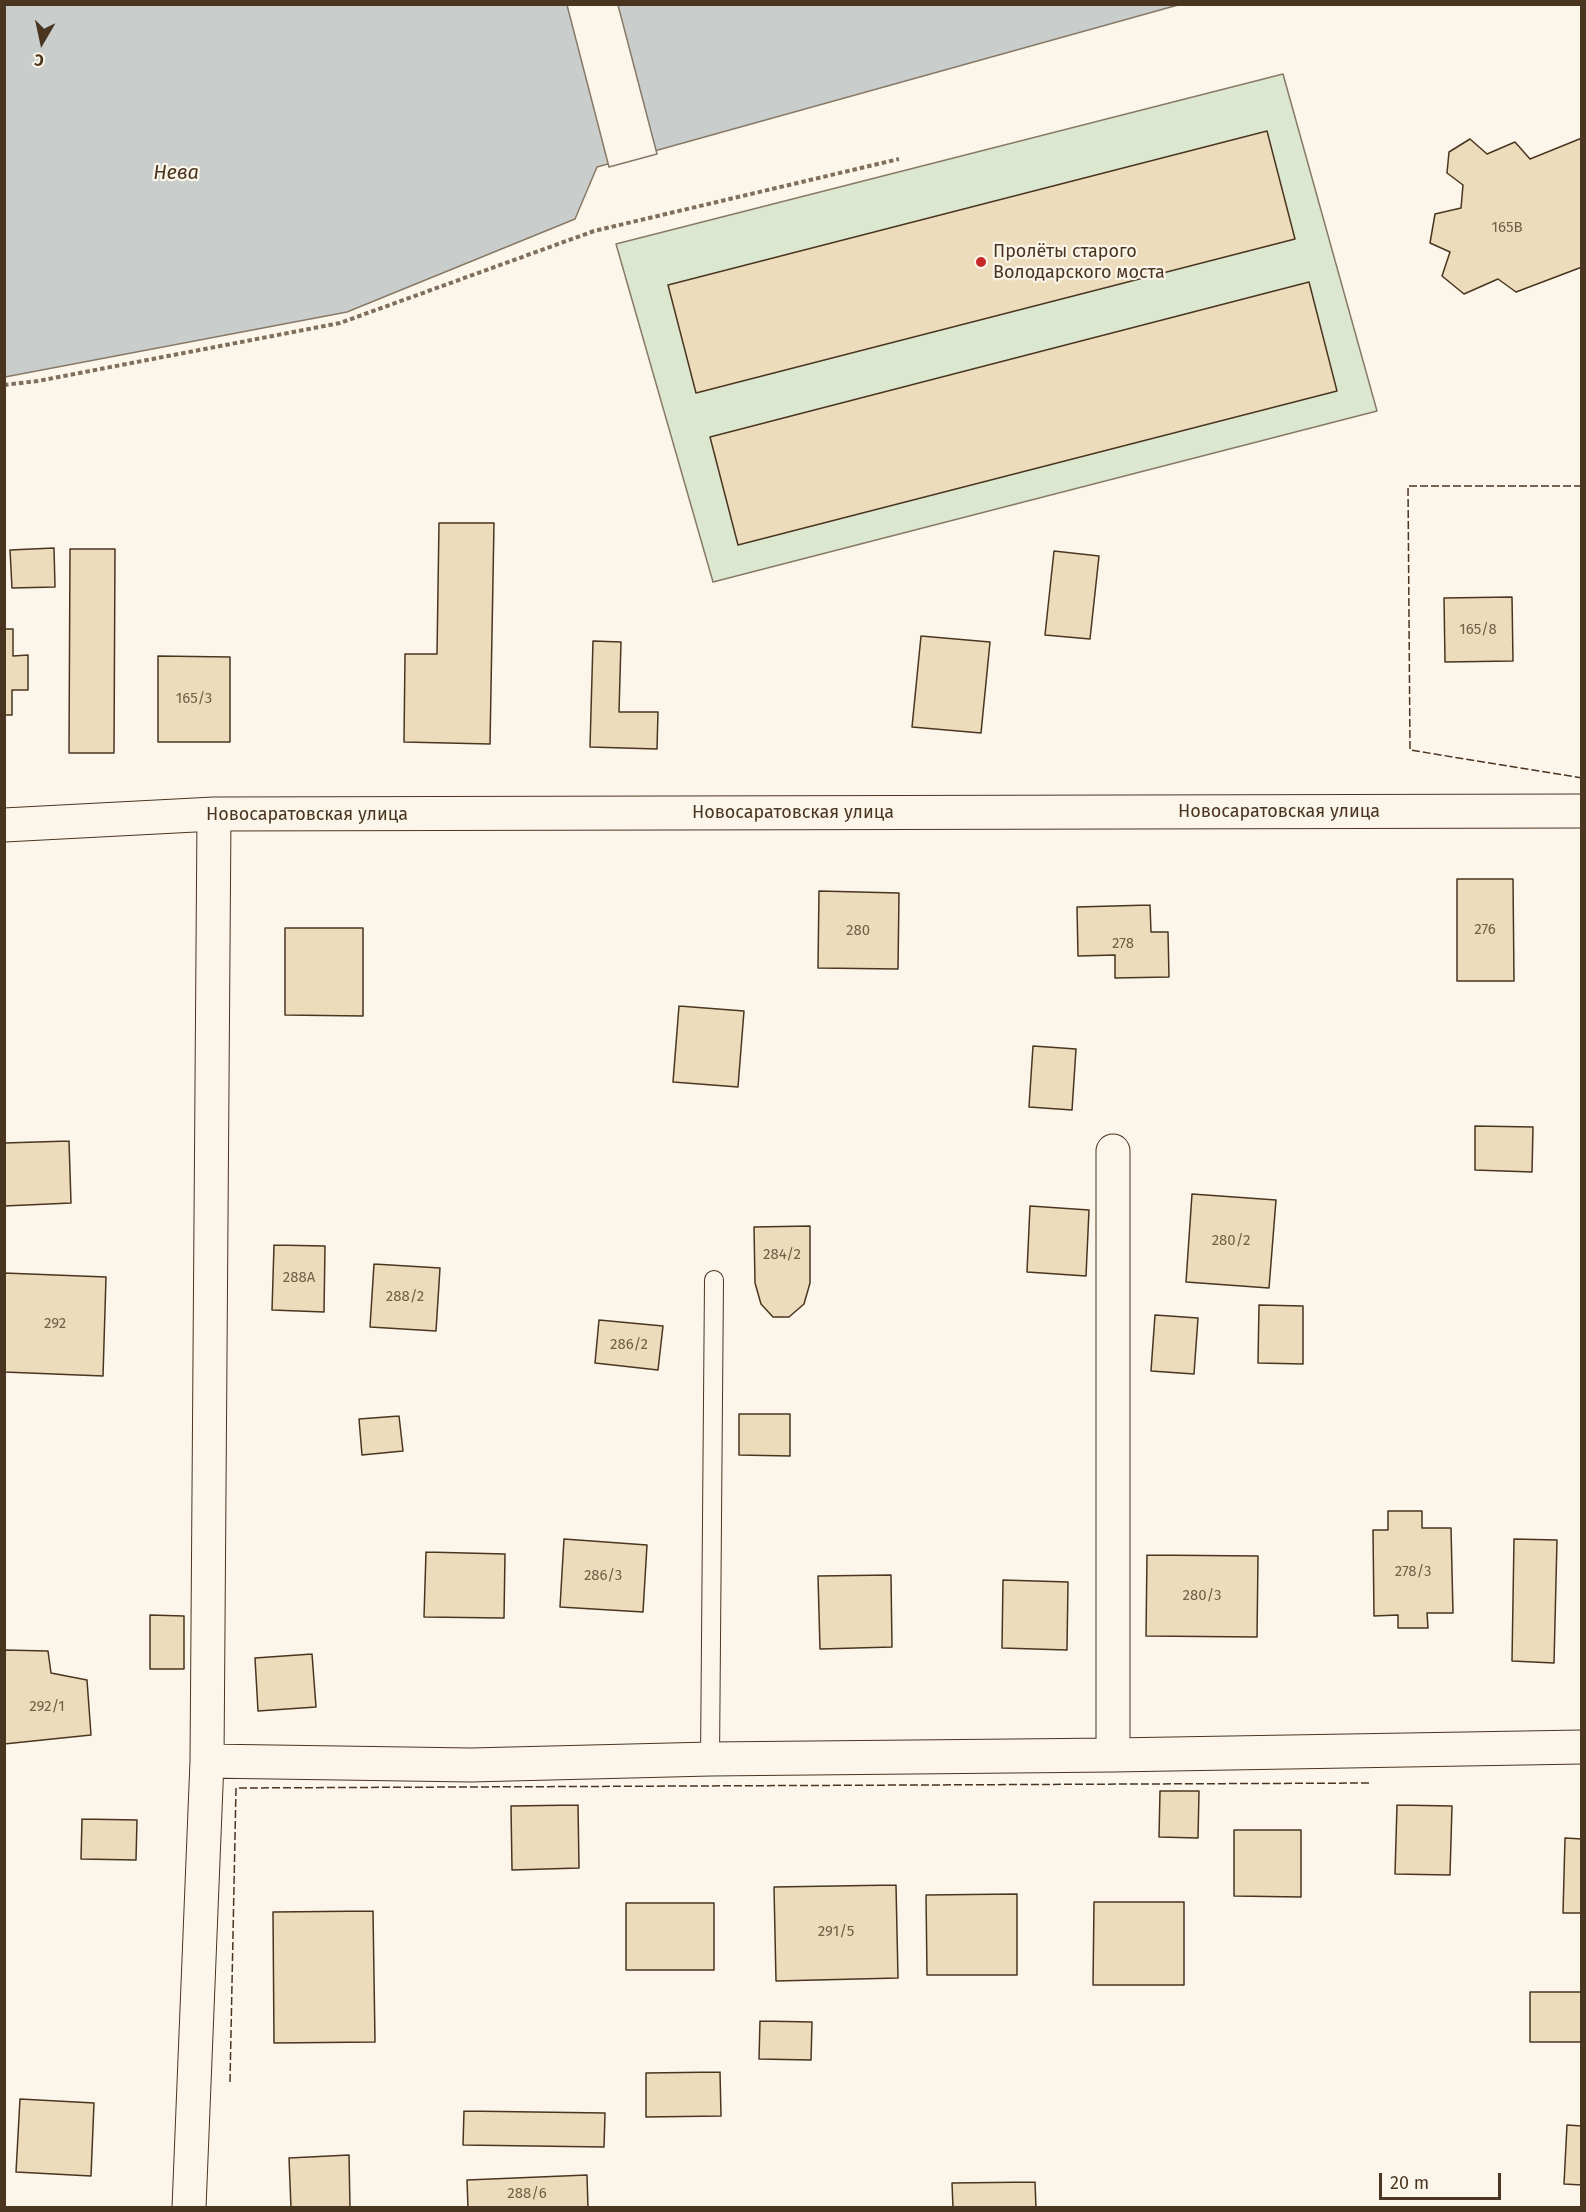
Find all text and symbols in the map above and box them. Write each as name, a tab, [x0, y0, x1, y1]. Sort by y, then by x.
north arrow	[12, 12, 72, 72]
text: С	[33, 50, 45, 70]
water label: Нева	[153, 161, 199, 185]
house number: 165В	[1491, 219, 1523, 237]
place label: Пролёты старого Володарского моста	[993, 241, 1165, 284]
marker: Пролёты старого Володарского моста	[974, 255, 988, 269]
house number: 165/8	[1459, 621, 1497, 639]
house number: 165/3	[176, 690, 212, 708]
street label: Новосаратовская улица	[1178, 801, 1380, 823]
street label: Новосаратовская улица	[692, 802, 894, 824]
street label: Новосаратовская улица	[206, 804, 408, 826]
house number: 276	[1474, 921, 1496, 939]
house number: 280	[846, 922, 870, 940]
house number: 278	[1112, 935, 1134, 953]
house number: 280/2	[1212, 1232, 1250, 1250]
house number: 284/2	[763, 1246, 801, 1264]
house number: 288А	[283, 1269, 315, 1287]
house number: 288/2	[386, 1288, 424, 1306]
house number: 292	[44, 1315, 66, 1333]
house number: 286/2	[610, 1336, 648, 1354]
house number: 278/3	[1395, 1563, 1431, 1581]
house number: 286/3	[584, 1567, 622, 1585]
house number: 280/3	[1183, 1587, 1221, 1605]
house number: 292/1	[29, 1698, 65, 1716]
house number: 291/5	[818, 1923, 854, 1941]
scale bar	[1382, 2161, 1504, 2199]
text: 20 m	[1390, 2172, 1429, 2194]
house number: 288/6	[507, 2185, 547, 2203]

